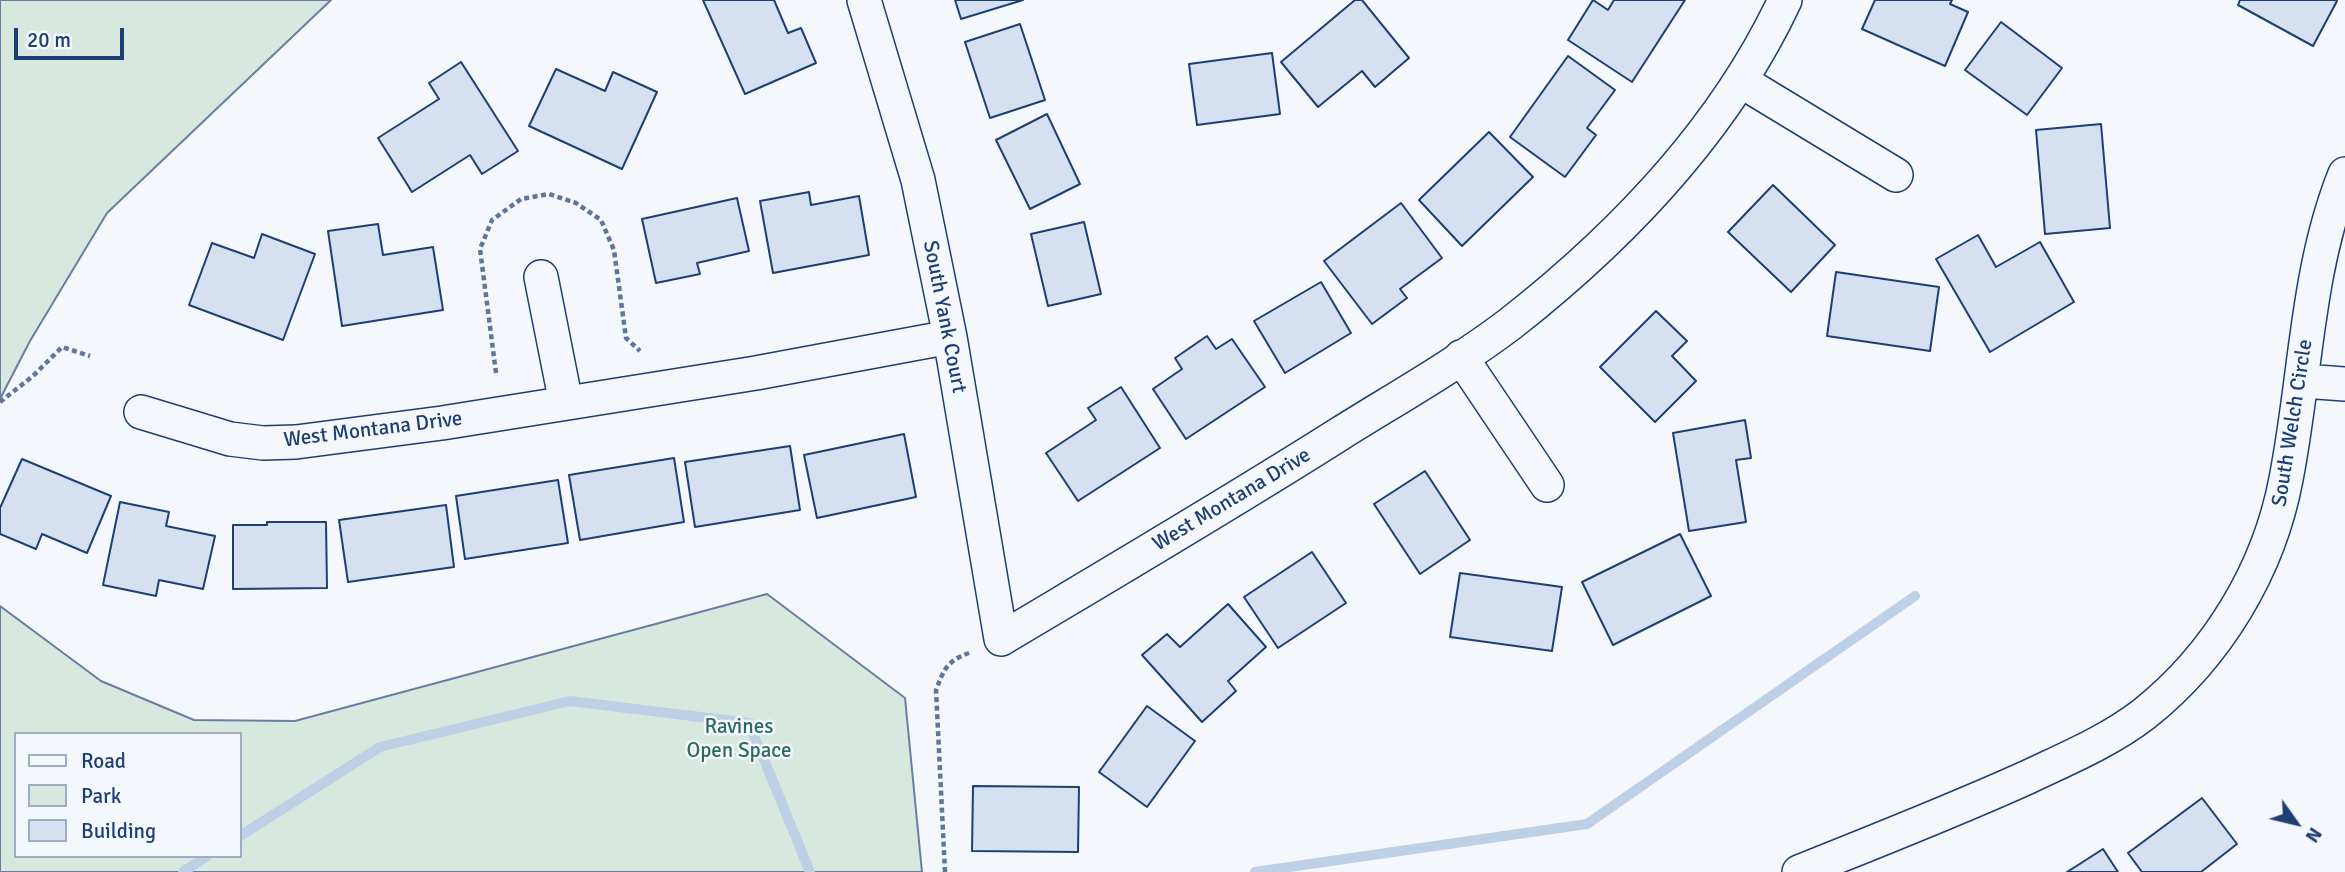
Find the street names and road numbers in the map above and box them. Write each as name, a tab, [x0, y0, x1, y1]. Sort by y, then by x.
street label: South Yank Court	[917, 239, 971, 395]
street label: South Welch Circle	[2267, 338, 2319, 508]
street label: West Montana Drive	[282, 407, 464, 453]
street label: West Montana Drive	[1148, 443, 1316, 557]

